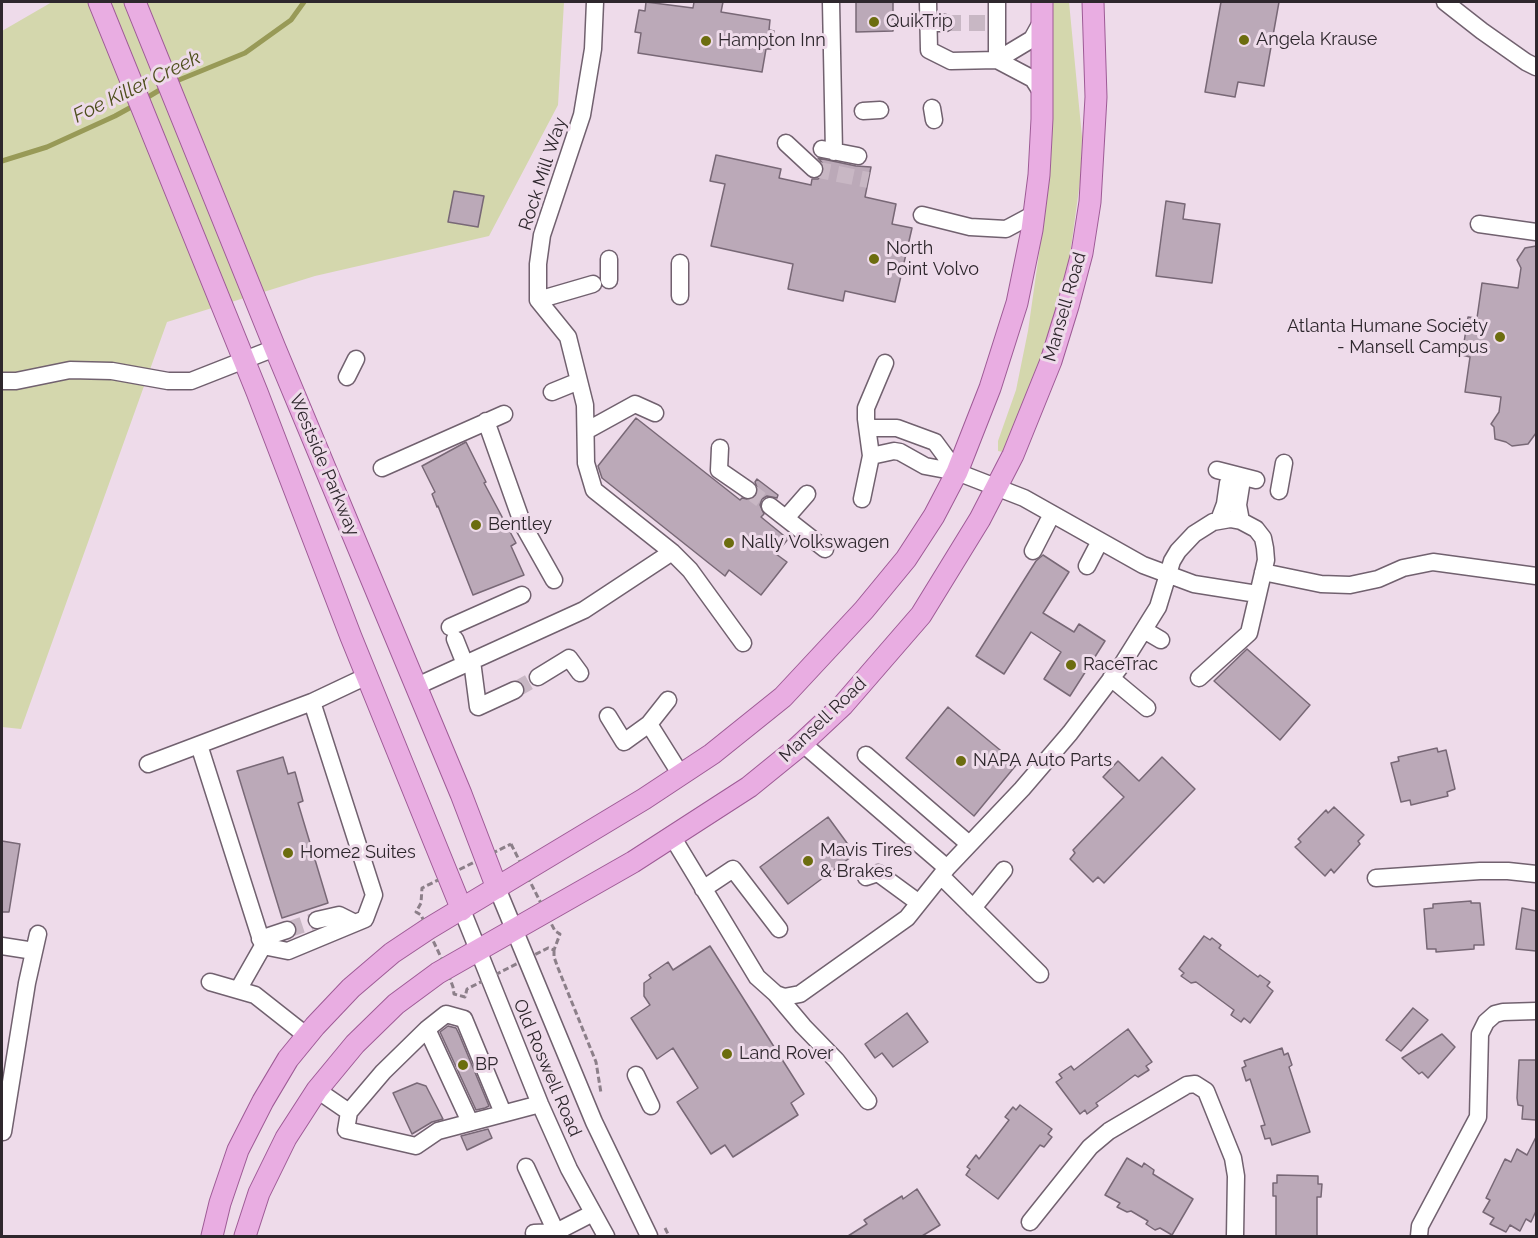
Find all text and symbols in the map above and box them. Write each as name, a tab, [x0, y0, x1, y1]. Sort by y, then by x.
place label: QuikTrip	[886, 11, 953, 33]
marker: QuikTrip	[867, 15, 881, 29]
place label: Angela Krause	[1256, 29, 1377, 51]
place label: Hampton Inn	[718, 30, 826, 52]
marker: Angela Krause	[1237, 33, 1251, 47]
marker: Hampton Inn	[699, 34, 713, 48]
water label: Foe Killer Creek	[69, 46, 205, 128]
street label: Rock Mill Way	[515, 115, 571, 233]
place label: North Point Volvo	[886, 238, 979, 280]
street label: Mansell Road	[1039, 250, 1091, 364]
marker: North Point Volvo	[867, 252, 881, 266]
place label: Atlanta Humane Society - Mansell Campus	[1287, 316, 1488, 358]
marker: Atlanta Humane Society - Mansell Campus	[1493, 330, 1507, 344]
street label: Westside Parkway	[284, 391, 364, 539]
place label: Bentley	[488, 514, 552, 536]
marker: Bentley	[469, 518, 483, 532]
place label: Nally Volkswagen	[741, 532, 890, 554]
marker: Nally Volkswagen	[722, 536, 736, 550]
place label: RaceTrac	[1083, 654, 1158, 676]
marker: RaceTrac	[1064, 658, 1078, 672]
street label: Mansell Road	[775, 673, 871, 767]
place label: NAPA Auto Parts	[973, 750, 1112, 772]
marker: NAPA Auto Parts	[954, 754, 968, 768]
place label: Mavis Tires & Brakes	[820, 840, 912, 882]
place label: Home2 Suites	[300, 842, 416, 864]
marker: Home2 Suites	[281, 846, 295, 860]
marker: Mavis Tires & Brakes	[801, 854, 815, 868]
street label: Old Roswell Road	[508, 996, 586, 1140]
place label: Land Rover	[739, 1043, 834, 1065]
marker: Land Rover	[720, 1047, 734, 1061]
place label: BP	[475, 1054, 498, 1076]
marker: BP	[456, 1058, 470, 1072]

